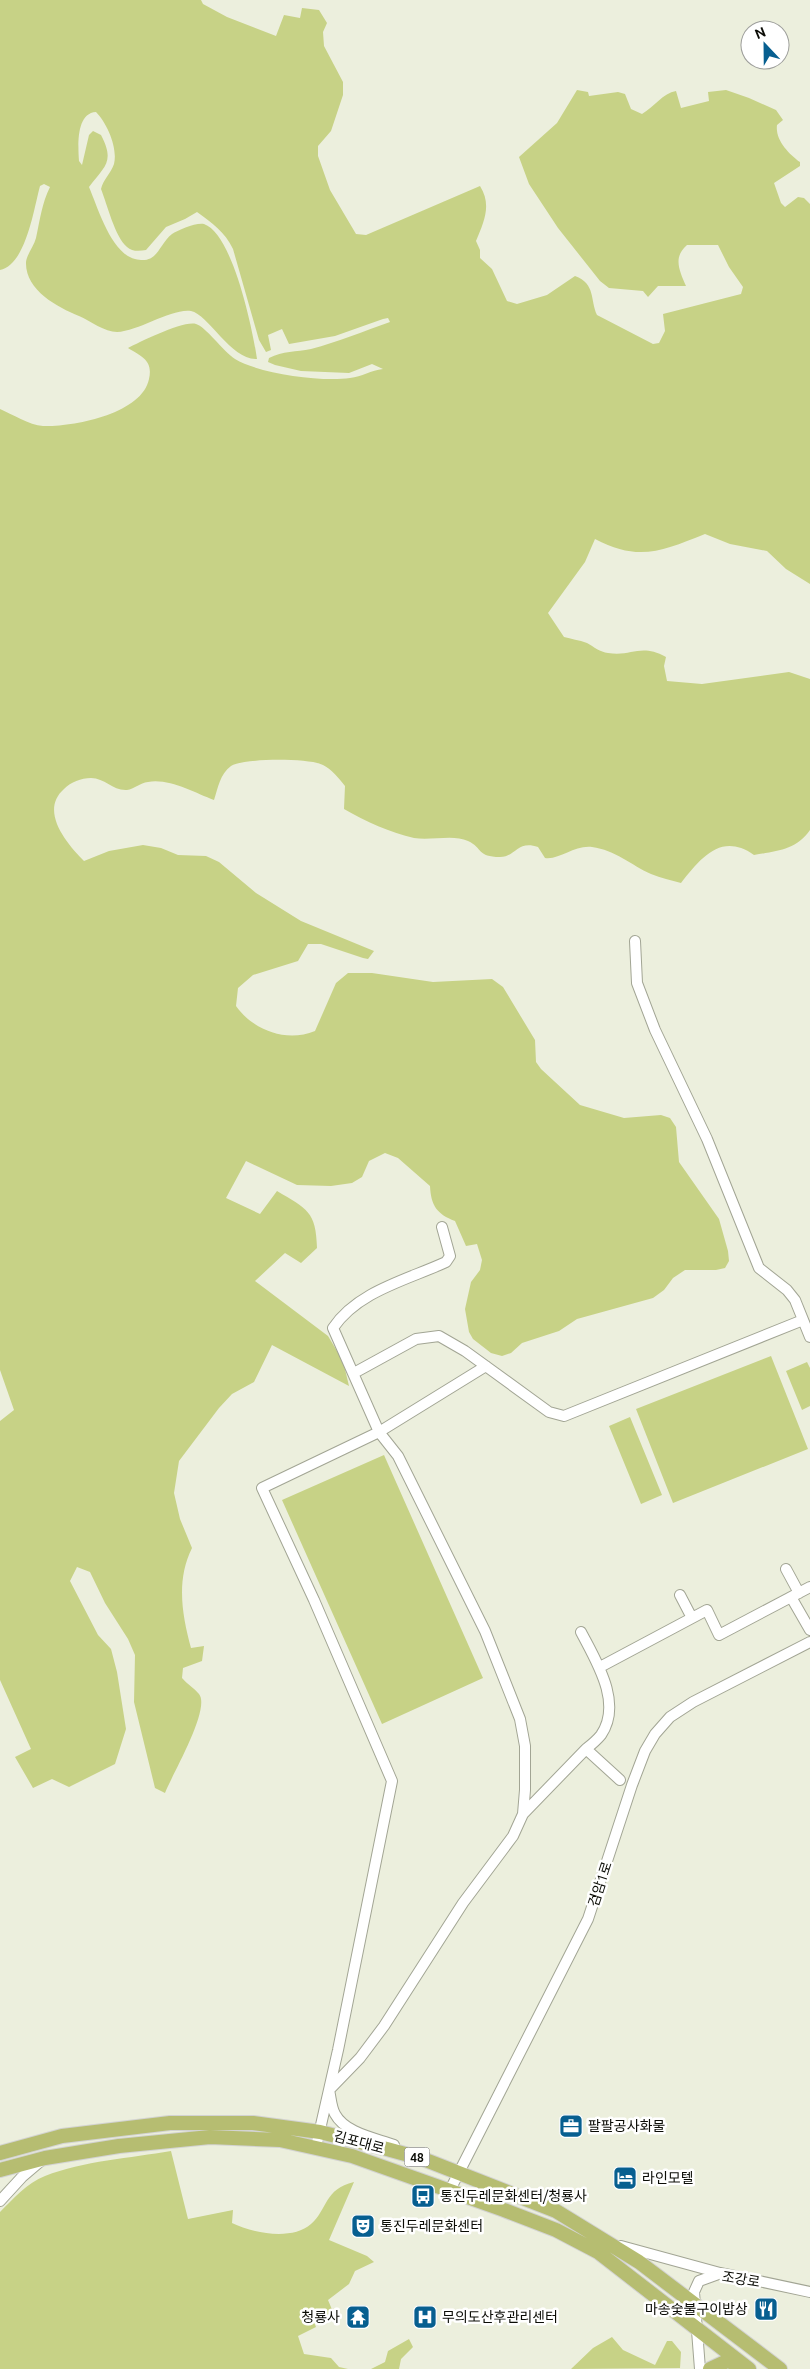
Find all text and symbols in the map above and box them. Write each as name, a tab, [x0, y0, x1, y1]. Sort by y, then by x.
north arrow	[740, 20, 790, 70]
text: N	[752, 24, 768, 42]
street label: 검암1로	[585, 1859, 615, 1909]
office icon: 팔팔공사화물	[558, 2113, 584, 2139]
place label: 팔팔공사화물	[588, 2118, 665, 2134]
street label: 김포대로	[332, 2128, 386, 2156]
road number: 48	[404, 2148, 430, 2166]
hotel icon: 라인모텔	[612, 2165, 638, 2191]
place label: 라인모텔	[642, 2170, 694, 2186]
bus stop icon: 통진두레문화센터/청룡사	[410, 2183, 436, 2209]
place label: 통진두레문화센터/청룡사	[440, 2188, 587, 2204]
theatre icon: 통진두레문화센터	[350, 2213, 376, 2239]
place label: 통진두레문화센터	[380, 2218, 483, 2234]
street label: 조강로	[721, 2268, 761, 2290]
restaurant icon: 마송숯불구이밥상	[753, 2296, 779, 2322]
place label: 마송숯불구이밥상	[645, 2301, 748, 2317]
temple icon: 청룡사	[345, 2304, 371, 2330]
hospital icon: 무의도산후관리센터	[412, 2304, 438, 2330]
place label: 청룡사	[301, 2309, 340, 2325]
place label: 무의도산후관리센터	[442, 2309, 558, 2325]

